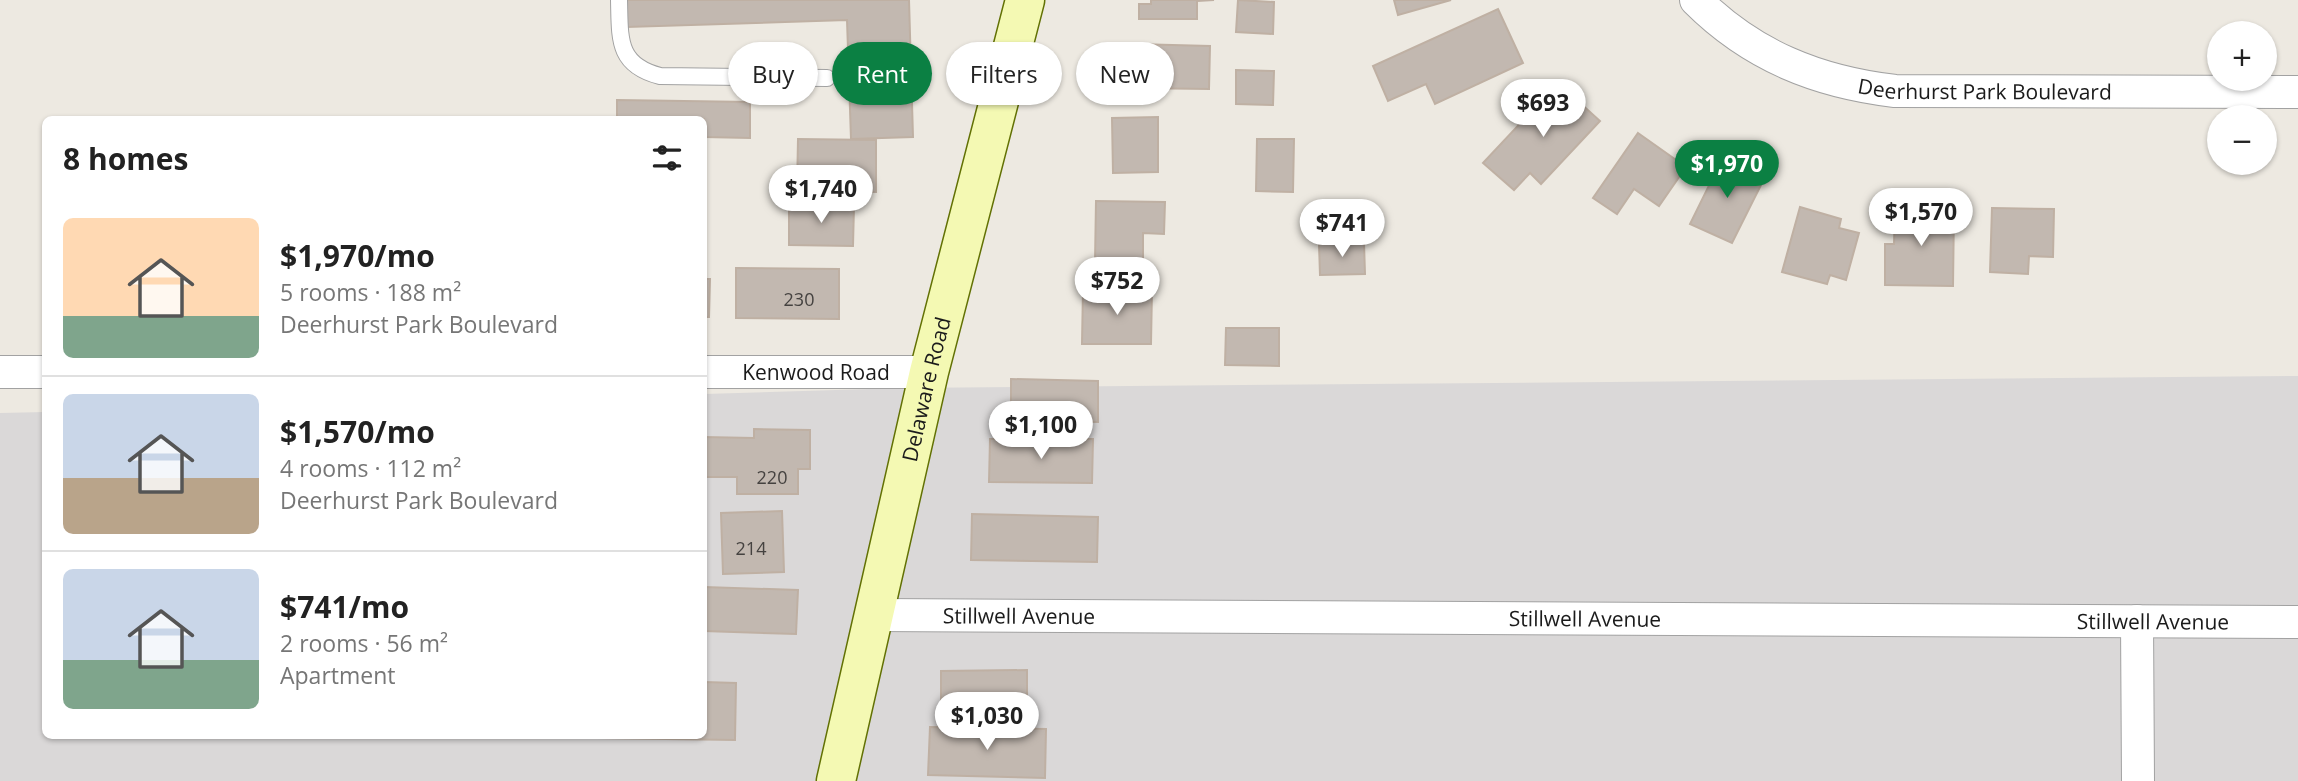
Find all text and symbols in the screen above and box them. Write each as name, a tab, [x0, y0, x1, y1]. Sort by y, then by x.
map controls	[2207, 21, 2277, 175]
button: +	[2207, 21, 2277, 91]
chip: Buy	[728, 42, 818, 105]
chip: Rent	[832, 42, 932, 105]
chip: Filters	[946, 42, 1062, 105]
chip: New	[1076, 42, 1174, 105]
street label: Deerhurst Park Boulevard	[1856, 71, 2112, 106]
pin: $693	[1502, 80, 1584, 139]
text: $693	[1517, 86, 1569, 118]
button: −	[2207, 105, 2277, 175]
text: 8 homes	[63, 138, 188, 179]
icon: filters	[648, 139, 686, 177]
pin: $1,970	[1670, 140, 1784, 200]
text: $1,970	[1691, 147, 1763, 179]
pin: $1,740	[764, 166, 878, 225]
text: $1,740	[785, 172, 857, 204]
pin: $1,570	[1864, 188, 1978, 248]
text: $1,570	[1885, 195, 1957, 227]
pin: $741	[1301, 200, 1383, 259]
text: $741	[1316, 206, 1368, 238]
text: $1,970/mo	[280, 235, 435, 276]
icon: home	[119, 246, 203, 330]
pin: $752	[1076, 258, 1158, 317]
text: $752	[1091, 264, 1143, 296]
text: 5 rooms · 188 m²	[280, 276, 461, 308]
house number: 230	[784, 287, 814, 311]
text: Deerhurst Park Boulevard	[280, 308, 558, 340]
street label: Delaware Road	[895, 314, 957, 464]
street label: Kenwood Road	[742, 358, 890, 386]
pin: $1,100	[984, 402, 1098, 461]
text: $1,100	[1005, 408, 1077, 440]
text: $1,570/mo	[280, 411, 435, 452]
icon: home	[119, 422, 203, 506]
text: 4 rooms · 112 m²	[280, 452, 461, 484]
house number: 220	[757, 465, 787, 489]
text: Deerhurst Park Boulevard	[280, 484, 558, 516]
house number: 214	[736, 536, 766, 560]
text: $741/mo	[280, 586, 409, 627]
icon: home	[119, 597, 203, 681]
street label: Stillwell Avenue	[943, 601, 1095, 630]
street label: Stillwell Avenue	[1509, 604, 1661, 633]
street label: Stillwell Avenue	[2077, 607, 2229, 636]
text: 2 rooms · 56 m²	[280, 627, 448, 659]
text: Apartment	[280, 659, 396, 691]
pin: $1,030	[930, 692, 1044, 752]
text: $1,030	[951, 699, 1023, 731]

